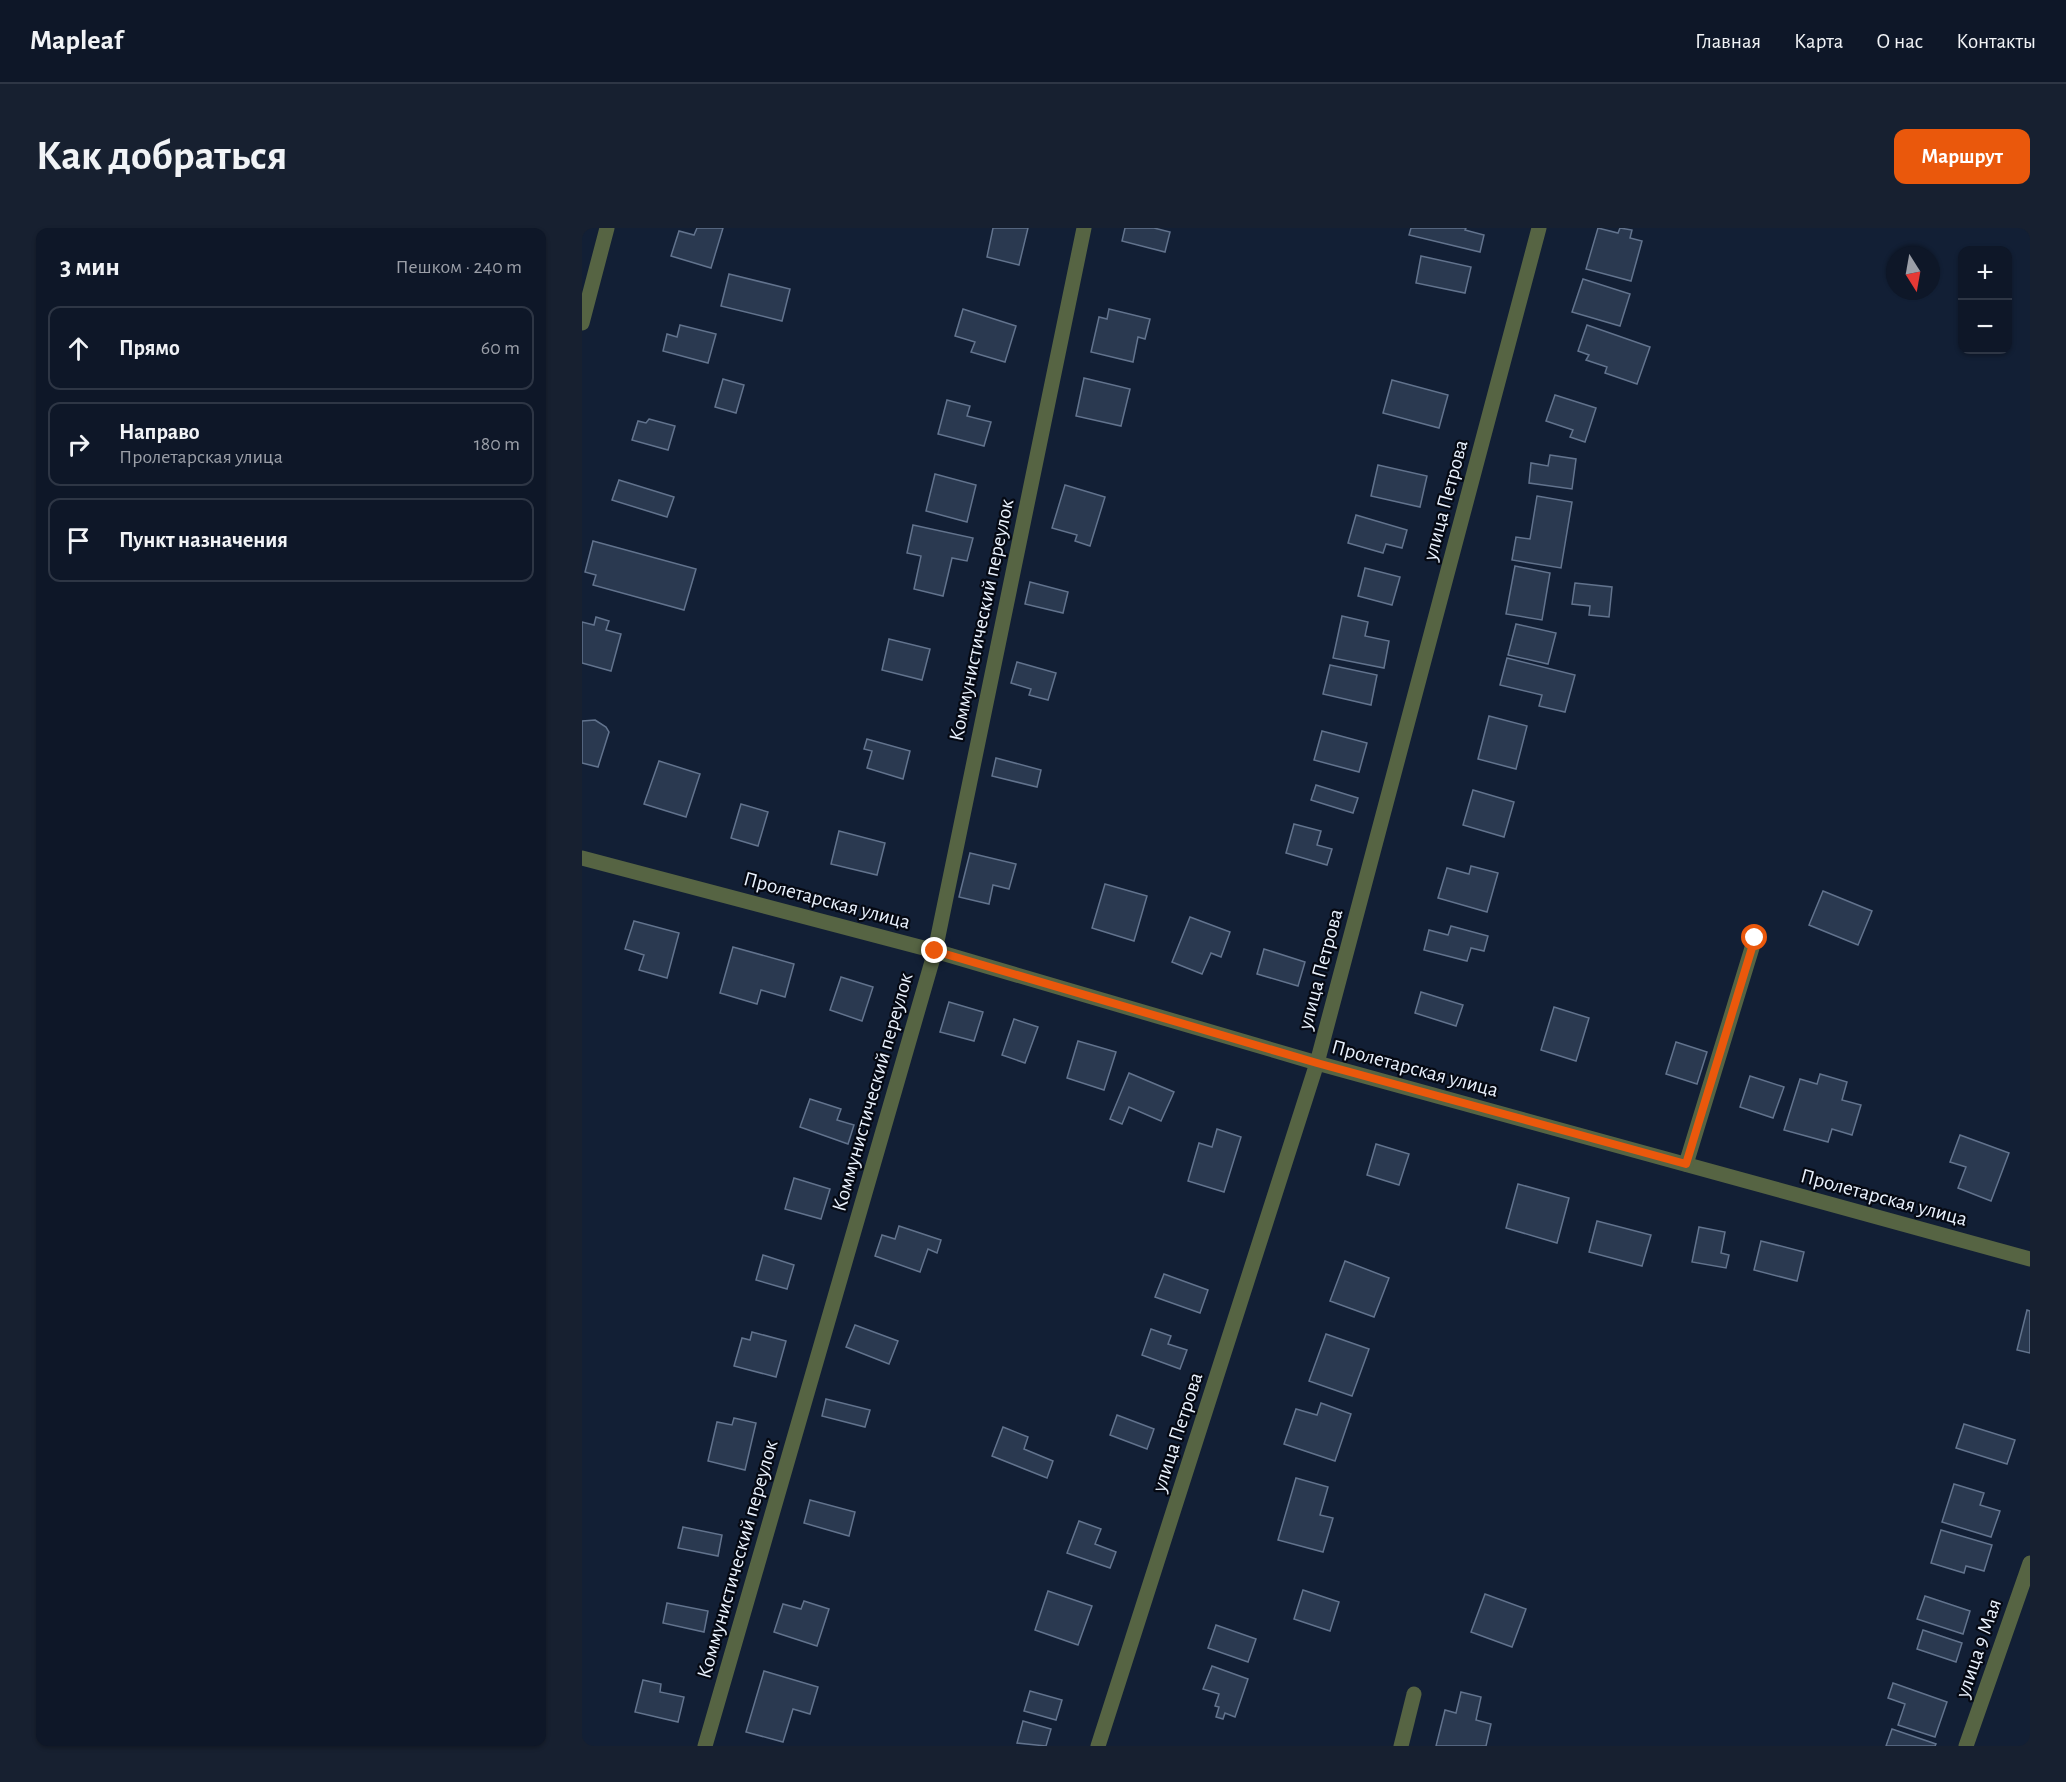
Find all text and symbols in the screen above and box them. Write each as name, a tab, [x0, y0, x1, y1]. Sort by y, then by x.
text: Mapleaf	[30, 27, 123, 55]
text: Главная	[1695, 31, 1761, 52]
text: Карта	[1794, 31, 1843, 52]
text: О нас	[1876, 31, 1923, 52]
text: Контакты	[1956, 31, 2036, 52]
button: Маршрут	[1894, 129, 2030, 184]
text: Как добраться	[36, 135, 287, 177]
north arrow	[1886, 246, 1940, 300]
map controls	[1958, 246, 2012, 354]
button: +	[1958, 246, 2012, 300]
text: 3 мин	[60, 254, 120, 280]
text: Пешком · 240 m	[396, 257, 522, 277]
button: −	[1958, 300, 2012, 354]
icon: ahead	[62, 332, 95, 365]
text: Прямо	[119, 337, 180, 359]
text: 60 m	[481, 338, 520, 358]
text: Направо	[119, 421, 200, 443]
icon: right	[62, 428, 95, 461]
text: 180 m	[474, 434, 520, 454]
street label: улица Петрова	[1419, 437, 1472, 564]
text: Пролетарская улица	[119, 447, 283, 467]
street label: Коммунистический переулок	[946, 497, 1018, 743]
icon: arrive	[62, 524, 95, 557]
text: Пункт назначения	[119, 529, 288, 551]
street label: Пролетарская улица	[741, 868, 913, 933]
street label: улица Петрова	[1294, 906, 1347, 1033]
route start	[1741, 924, 1767, 950]
route end	[921, 937, 947, 963]
street label: Коммунистический переулок	[828, 970, 917, 1214]
street label: Пролетарская улица	[1329, 1036, 1501, 1101]
street label: Пролетарская улица	[1798, 1165, 1970, 1230]
street label: улица Петрова	[1148, 1370, 1207, 1495]
street label: Коммунистический переулок	[693, 1437, 782, 1681]
street label: улица 9 Мая	[1951, 1596, 2005, 1701]

